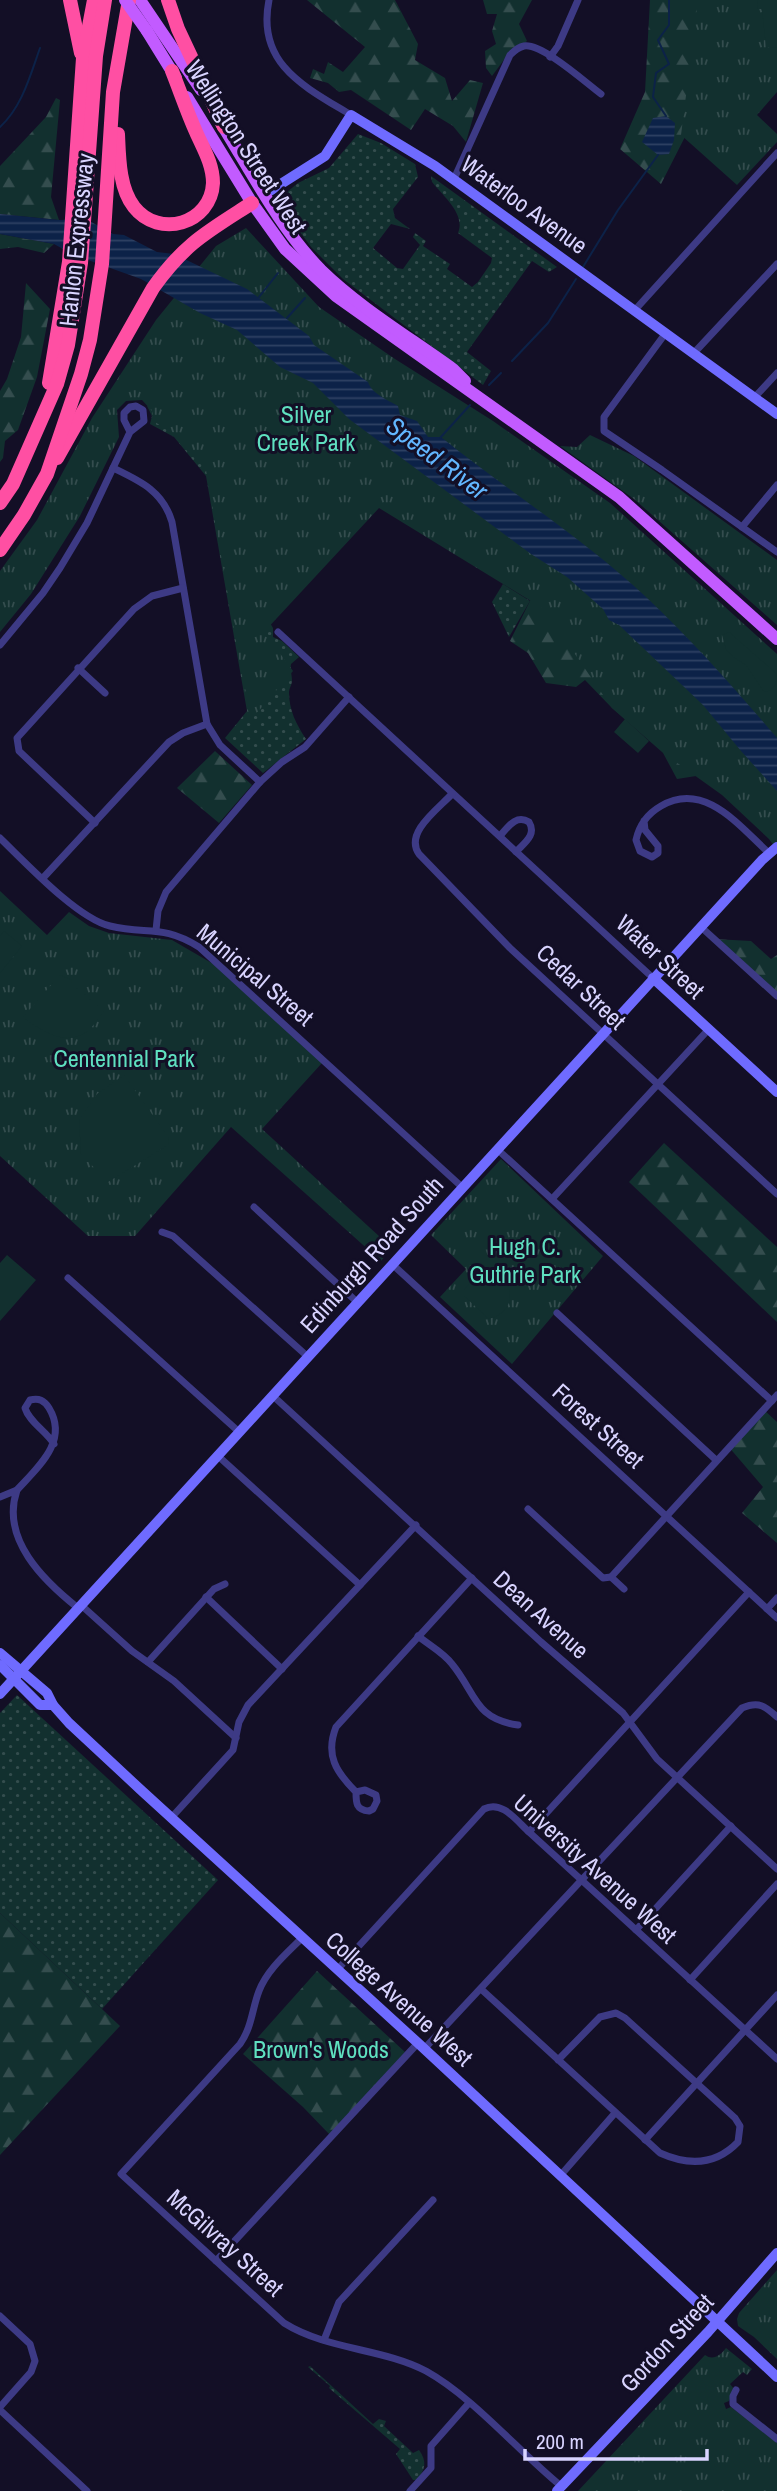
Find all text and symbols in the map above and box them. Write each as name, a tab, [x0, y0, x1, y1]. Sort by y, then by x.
street label: Wellington Street West	[179, 54, 315, 240]
street label: Waterloo Avenue	[455, 148, 594, 261]
street label: Hanlon Expressway	[51, 152, 101, 328]
park label: Silver Creek Park	[257, 398, 355, 458]
water label: Speed River	[379, 408, 496, 508]
street label: Water Street	[610, 907, 712, 1006]
street label: Municipal Street	[190, 916, 321, 1033]
street label: Cedar Street	[530, 937, 634, 1036]
park label: Centennial Park	[53, 1042, 195, 1074]
street label: Edinburgh Road South	[292, 1169, 450, 1339]
park label: Hugh C. Guthrie Park	[469, 1230, 581, 1290]
street label: Forest Street	[546, 1376, 652, 1475]
street label: Dean Avenue	[487, 1563, 596, 1666]
street label: University Avenue West	[507, 1786, 685, 1951]
street label: College Avenue West	[319, 1924, 480, 2073]
park label: Brown's Woods	[253, 2033, 389, 2065]
street label: McGilvray Street	[161, 2181, 291, 2304]
street label: Gordon Street	[612, 2286, 720, 2398]
scale bar	[525, 2418, 707, 2462]
text: 200 m	[536, 2427, 584, 2456]

